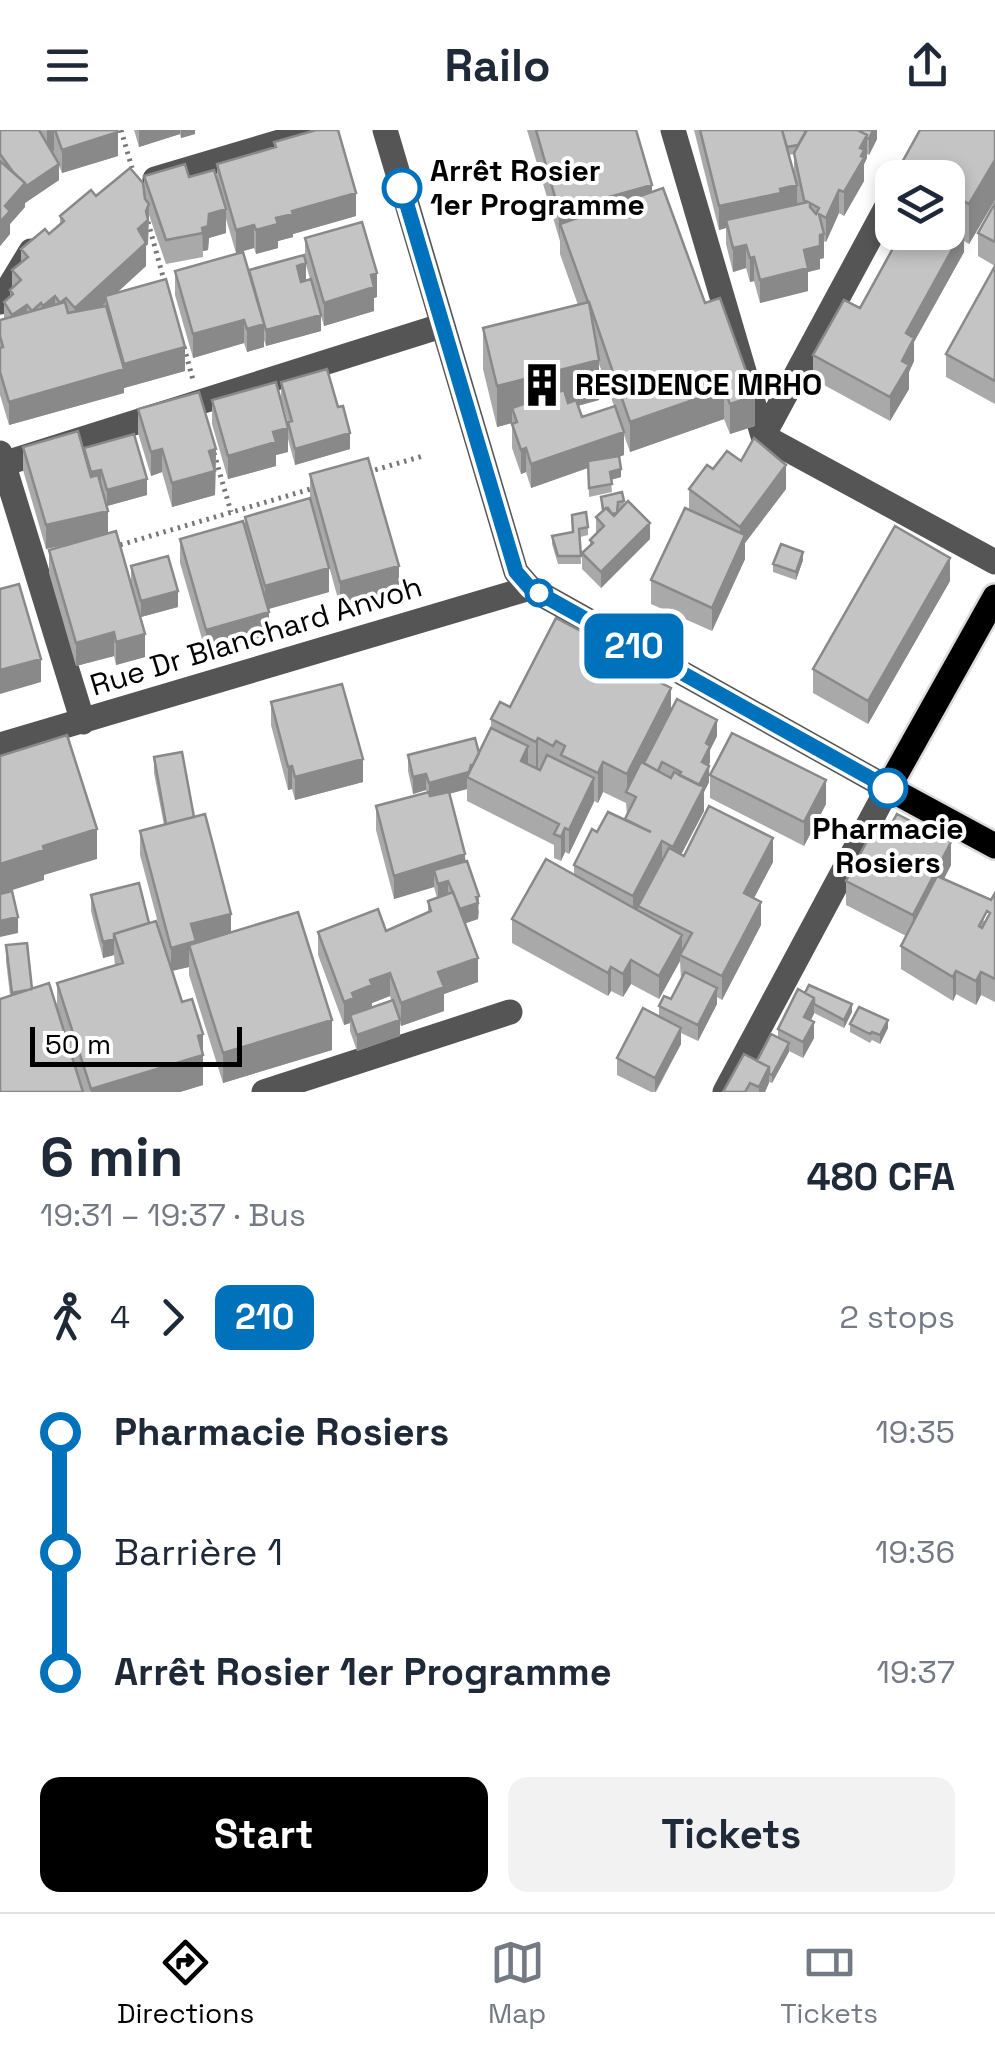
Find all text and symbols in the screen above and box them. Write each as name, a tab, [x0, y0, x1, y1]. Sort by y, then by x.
text: Railo	[445, 37, 550, 94]
icon: menu	[40, 38, 95, 93]
icon: share	[900, 38, 955, 93]
place label: Arrêt Rosier 1er Programme	[430, 151, 645, 224]
map controls	[875, 160, 965, 250]
button: layers	[875, 160, 965, 250]
marker: Arrêt Rosier 1er Programme	[383, 169, 421, 207]
building icon: RESIDENCE MRHO	[518, 361, 566, 409]
place label: RESIDENCE MRHO	[575, 365, 822, 404]
street label: Rue Dr Blanchard Anvoh	[85, 566, 426, 705]
unlabelled marker	[526, 580, 552, 606]
line badge: 210	[576, 614, 692, 678]
text: 210	[604, 624, 664, 668]
marker: Pharmacie Rosiers	[869, 769, 907, 807]
place label: Pharmacie Rosiers	[812, 809, 964, 882]
scale bar	[30, 1022, 242, 1066]
text: 50 m	[45, 1026, 111, 1062]
text: 6 min	[40, 1122, 183, 1192]
text: 480 CFA	[807, 1153, 955, 1201]
text: 19:31 – 19:37 · Bus	[40, 1195, 306, 1235]
icon: walk	[40, 1290, 95, 1345]
icon: forward	[145, 1290, 200, 1345]
text: 210	[235, 1295, 294, 1339]
text: 4	[110, 1297, 130, 1337]
text: 2 stops	[840, 1297, 955, 1337]
text: Pharmacie Rosiers	[114, 1408, 449, 1456]
text: 19:35	[875, 1412, 955, 1452]
text: Barrière 1	[114, 1528, 283, 1576]
text: 19:36	[875, 1532, 955, 1572]
text: Arrêt Rosier 1er Programme	[114, 1648, 612, 1696]
text: 19:37	[877, 1652, 955, 1692]
button: Start	[40, 1777, 488, 1892]
button: Tickets	[508, 1777, 955, 1892]
tab: Directions	[117, 1935, 254, 2031]
tab: Map	[488, 1935, 546, 2031]
tab: Tickets	[780, 1935, 878, 2031]

